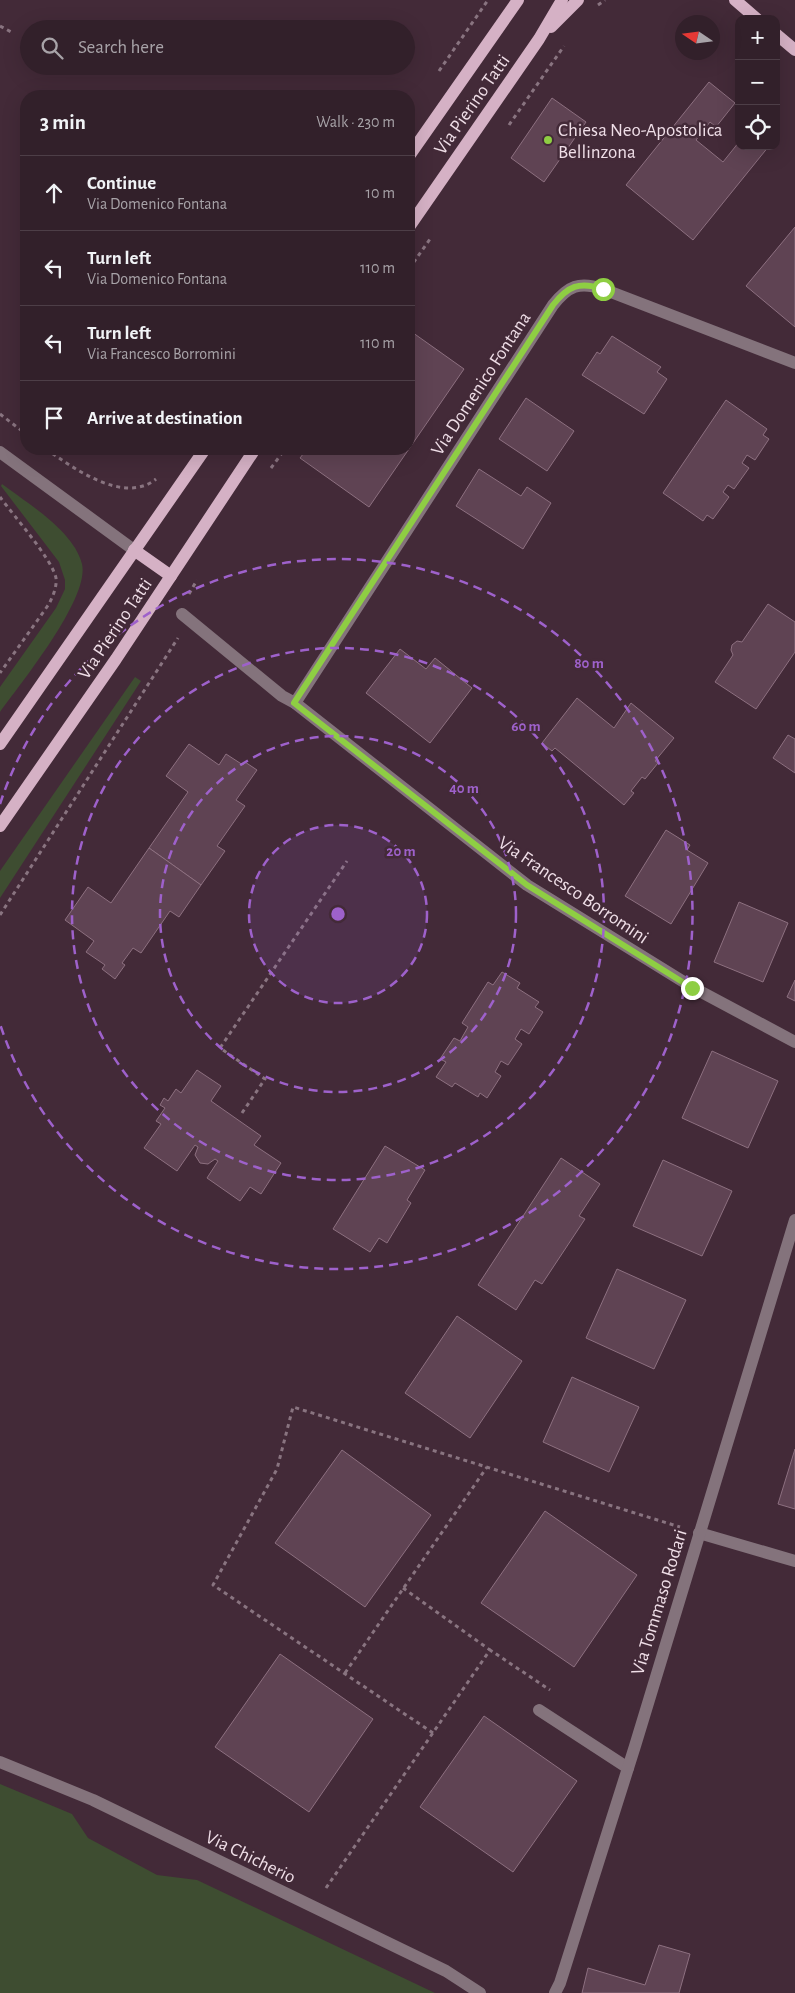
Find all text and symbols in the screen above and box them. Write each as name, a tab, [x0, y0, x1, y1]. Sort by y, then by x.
north arrow	[675, 15, 720, 60]
map controls	[735, 15, 780, 150]
button: +	[735, 15, 780, 60]
search box	[20, 20, 415, 75]
icon: search	[38, 34, 66, 62]
text: Search here	[78, 38, 164, 57]
street label: Via Pierino Tatti	[431, 51, 514, 158]
button: −	[735, 60, 780, 105]
button: locate	[735, 105, 780, 150]
text: 3 min	[40, 112, 86, 133]
text: Walk · 230 m	[316, 114, 395, 130]
place label: Chiesa Neo-Apostolica Bellinzona	[558, 121, 723, 162]
marker: Chiesa Neo-Apostolica Bellinzona	[542, 134, 554, 146]
text: Continue	[87, 174, 156, 193]
icon: ahead	[40, 179, 68, 207]
text: 10 m	[366, 185, 395, 201]
text: Via Domenico Fontana	[87, 196, 227, 212]
text: Turn left	[87, 249, 151, 268]
icon: left	[40, 254, 68, 282]
text: 110 m	[360, 260, 395, 276]
text: Via Domenico Fontana	[87, 271, 227, 287]
route start	[592, 278, 615, 301]
street label: Via Domenico Fontana	[428, 309, 535, 459]
text: Turn left	[87, 324, 151, 343]
icon: left	[40, 329, 68, 357]
text: 110 m	[360, 335, 395, 351]
text: Via Francesco Borromini	[87, 346, 236, 362]
icon: arrive	[40, 404, 68, 432]
text: Arrive at destination	[87, 409, 243, 428]
street label: Via Pierino Tatti	[75, 575, 156, 683]
text: 80 m	[574, 656, 604, 671]
text: 60 m	[511, 719, 541, 734]
text: 40 m	[449, 781, 479, 796]
street label: Via Francesco Borromini	[495, 833, 652, 948]
text: 20 m	[386, 844, 416, 859]
centre of rings	[329, 905, 347, 923]
route end	[681, 977, 704, 1000]
street label: Via Tommaso Rodari	[628, 1527, 691, 1678]
street label: Via Chicherio	[202, 1827, 298, 1887]

